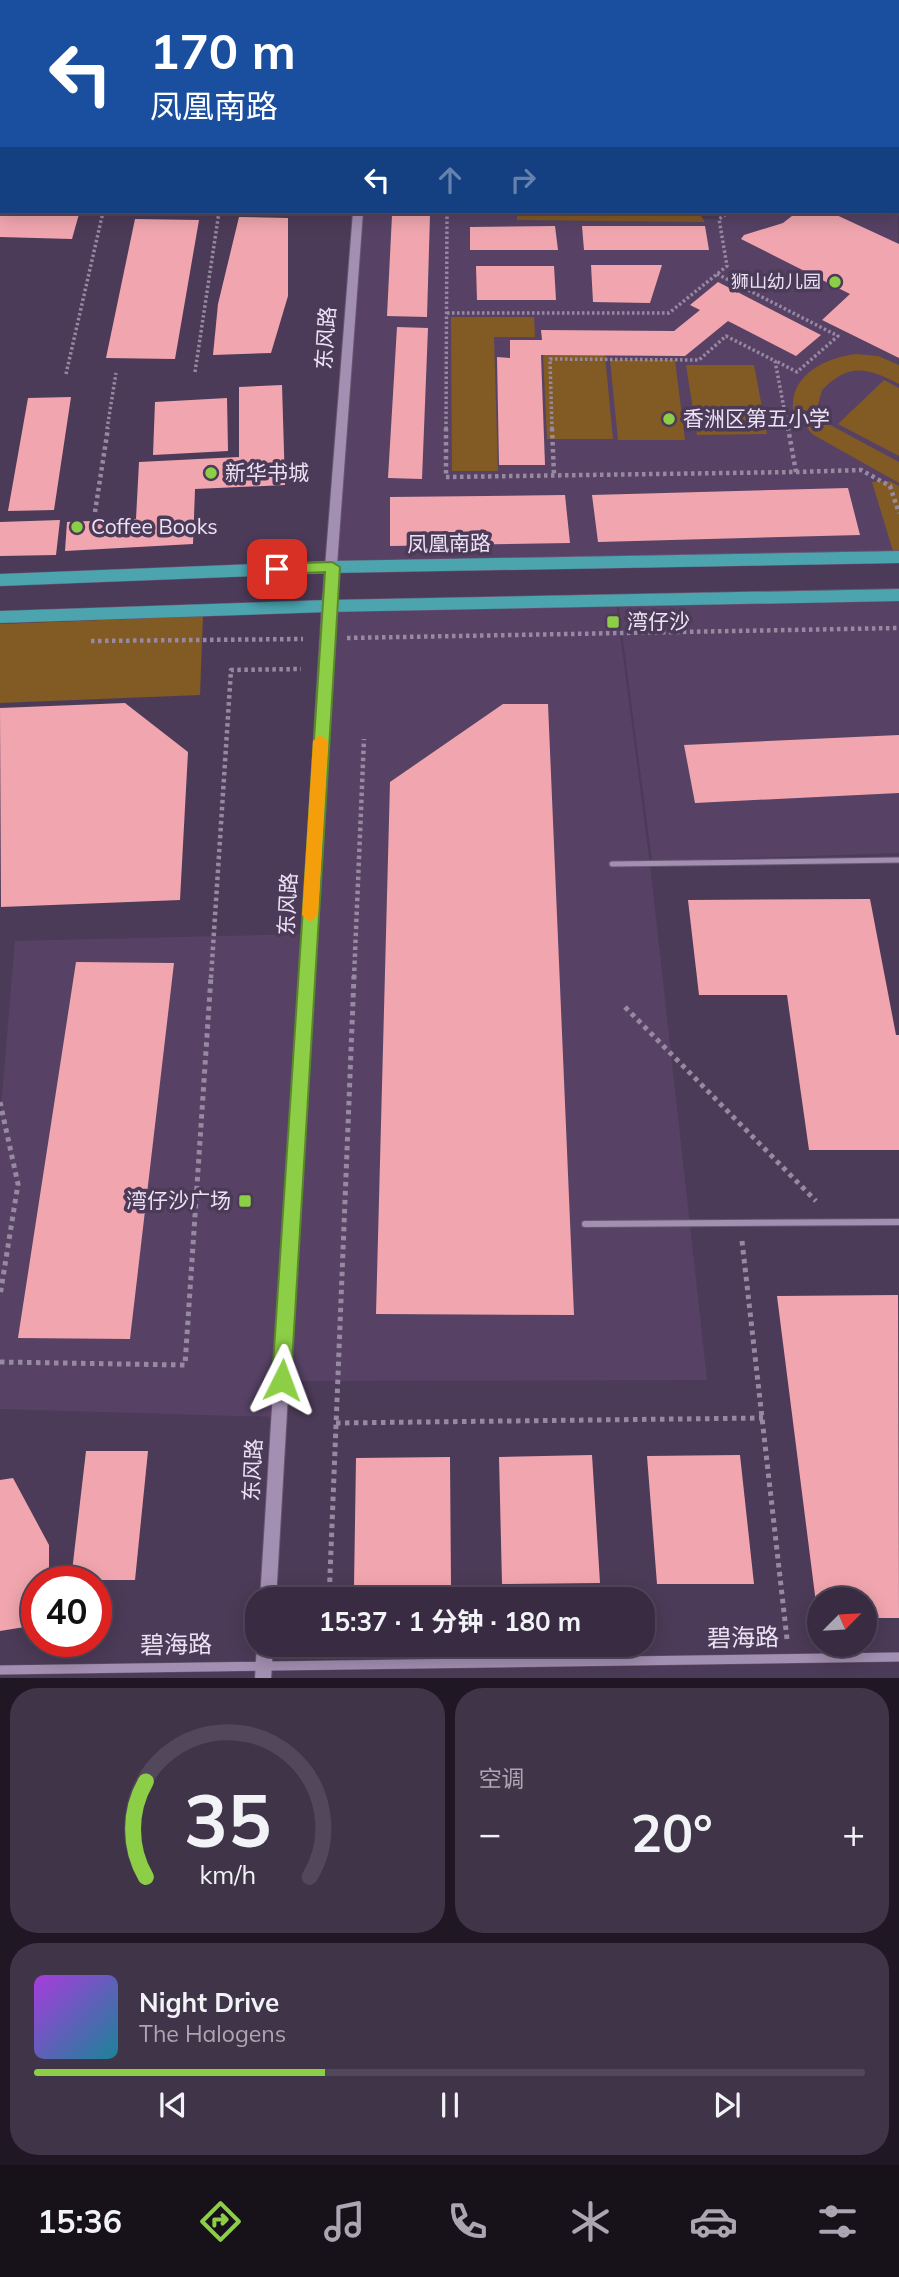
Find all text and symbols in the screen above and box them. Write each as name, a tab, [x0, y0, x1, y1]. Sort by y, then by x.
text: 170 m	[150, 20, 296, 81]
icon: left	[35, 28, 126, 119]
text: 凤凰南路	[150, 86, 278, 126]
icon: left	[358, 161, 396, 199]
icon: ahead	[431, 161, 469, 199]
icon: right	[504, 161, 542, 199]
place label: 狮山幼儿园	[731, 270, 821, 293]
marker: 狮山幼儿园	[827, 274, 843, 290]
street label: 东风路	[310, 306, 340, 370]
place label: 香洲区第五小学	[683, 405, 830, 431]
marker: 香洲区第五小学	[661, 411, 677, 427]
place label: 新华书城	[225, 459, 309, 485]
marker: 新华书城	[203, 465, 219, 481]
place label: Coffee Books	[91, 513, 218, 539]
marker: Coffee Books	[69, 519, 85, 535]
street label: 凤凰南路	[407, 529, 491, 557]
pin	[247, 539, 307, 599]
icon: arrive	[258, 550, 296, 588]
place label: 湾仔沙	[627, 608, 690, 634]
marker: 湾仔沙	[605, 614, 621, 630]
street label: 东风路	[272, 872, 302, 936]
place label: 湾仔沙广场	[126, 1187, 231, 1213]
marker: 湾仔沙广场	[237, 1193, 253, 1209]
position arrow	[245, 1343, 319, 1417]
street label: 东风路	[237, 1438, 267, 1502]
speed limit sign: 40	[21, 1566, 112, 1657]
north arrow	[807, 1587, 877, 1657]
map controls	[807, 1587, 877, 1657]
text: 15:37 · 1 分钟 · 180 m	[319, 1605, 581, 1638]
street label: 碧海路	[707, 1621, 779, 1653]
street label: 碧海路	[140, 1628, 212, 1660]
text: 空调	[479, 1764, 525, 1793]
text: 35	[184, 1774, 271, 1865]
text: 20°	[631, 1800, 713, 1865]
text: −	[479, 1809, 501, 1857]
text: +	[842, 1809, 865, 1857]
text: km/h	[199, 1858, 256, 1889]
text: Night Drive	[139, 1986, 279, 2019]
text: The Halogens	[139, 2019, 286, 2048]
icon: previous	[154, 2086, 192, 2124]
icon: pause	[431, 2086, 469, 2124]
icon: next	[708, 2086, 746, 2124]
icon: directions	[196, 2197, 245, 2246]
icon: music	[320, 2197, 369, 2246]
icon: phone	[443, 2197, 492, 2246]
icon: climate	[566, 2197, 615, 2246]
icon: car	[689, 2197, 738, 2246]
icon: filters	[813, 2197, 862, 2246]
text: 15:36	[37, 2201, 122, 2241]

